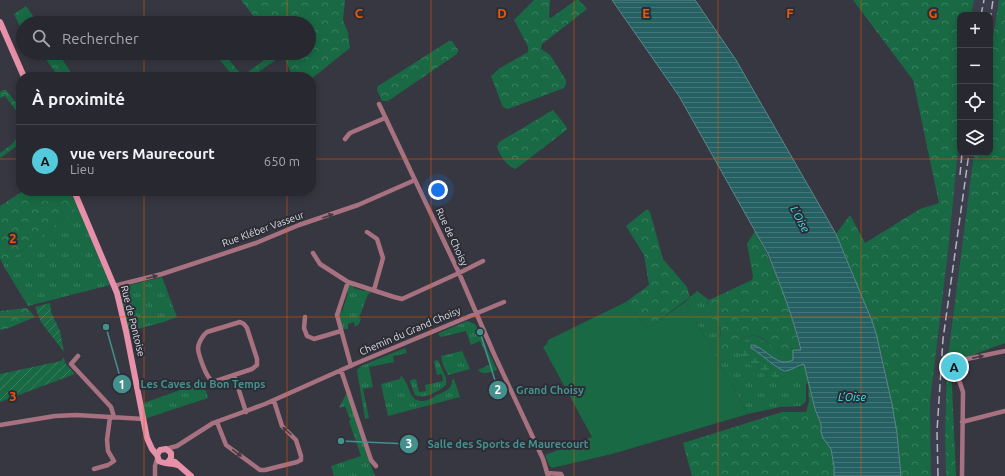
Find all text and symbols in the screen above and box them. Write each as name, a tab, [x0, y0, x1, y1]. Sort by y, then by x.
text: C	[355, 6, 364, 20]
text: D	[497, 6, 507, 20]
text: E	[642, 6, 650, 20]
text: F	[786, 6, 794, 20]
text: G	[929, 6, 938, 20]
map controls	[957, 12, 993, 156]
button: +	[957, 12, 993, 48]
search box	[16, 16, 316, 60]
icon: search	[30, 27, 52, 49]
text: Rechercher	[62, 30, 139, 47]
button: −	[957, 48, 993, 84]
button: locate	[957, 84, 993, 120]
text: À proximité	[32, 89, 125, 108]
button: layers	[957, 120, 993, 156]
text: vue vers Maurecourt	[70, 145, 215, 162]
text: A	[40, 154, 50, 168]
text: 650 m	[264, 154, 300, 168]
text: Lieu	[70, 162, 94, 176]
your location	[428, 180, 448, 200]
water label: L'Oise	[788, 204, 812, 235]
street label: Rue de Choisy	[434, 206, 470, 268]
street label: Rue Kléber Vasseur	[220, 209, 306, 249]
one-way arrow	[322, 212, 334, 218]
text: 2	[9, 231, 17, 245]
one-way arrow	[146, 273, 159, 279]
street label: Rue de Pontoise	[119, 284, 147, 358]
street label: Chemin du Grand Choisy	[358, 305, 462, 357]
pin: A	[941, 352, 967, 382]
one-way arrow	[972, 354, 984, 360]
callout: Les Caves du Bon Temps	[112, 373, 273, 396]
text: 1	[119, 378, 125, 391]
text: Les Caves du Bon Temps	[140, 378, 266, 390]
callout: Grand Choisy	[488, 379, 592, 402]
text: 2	[495, 383, 502, 396]
text: Grand Choisy	[516, 384, 584, 396]
text: 3	[9, 389, 17, 403]
water label: L’Oise	[838, 391, 866, 403]
one-way arrow	[282, 426, 292, 435]
callout: Salle des Sports de Maurecourt	[399, 433, 596, 456]
text: 3	[406, 437, 412, 450]
text: Salle des Sports de Maurecourt	[427, 438, 589, 450]
one-way arrow	[232, 449, 242, 457]

